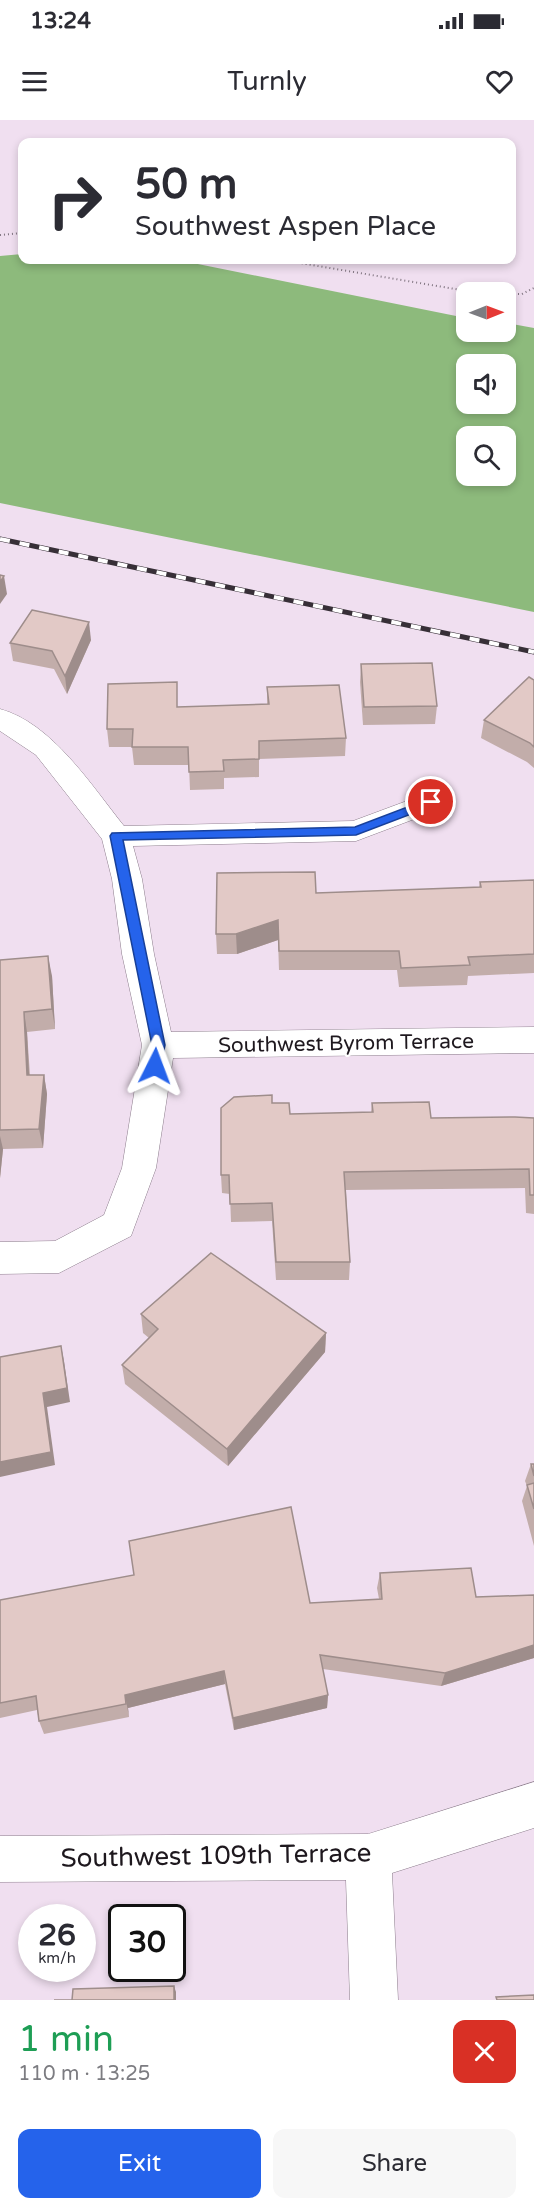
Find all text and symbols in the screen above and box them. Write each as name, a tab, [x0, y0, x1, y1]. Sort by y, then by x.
text: 13:24	[30, 8, 91, 34]
icon: menu	[18, 65, 51, 98]
text: Turnly	[227, 65, 307, 98]
icon: heart	[483, 65, 516, 98]
text: 50 m	[135, 159, 237, 210]
icon: right	[36, 162, 114, 240]
text: Southwest Aspen Place	[135, 210, 436, 243]
north arrow	[456, 282, 516, 342]
map controls	[456, 282, 516, 486]
button: sound	[456, 354, 516, 414]
button: search	[456, 426, 516, 486]
pin	[405, 776, 456, 827]
icon: arrive	[414, 785, 447, 818]
street label: Southwest Byrom Terrace	[218, 1029, 474, 1058]
position arrow	[123, 1034, 187, 1098]
street label: Southwest 109th Terrace	[60, 1837, 372, 1874]
speed limit sign: 30	[108, 1904, 186, 1982]
text: 26	[38, 1917, 76, 1954]
text: km/h	[38, 1949, 76, 1967]
text: 1 min	[18, 2018, 114, 2061]
button: close	[453, 2020, 516, 2083]
text: 110 m · 13:25	[18, 2062, 150, 2086]
button: Exit	[18, 2129, 261, 2198]
button: Share	[273, 2129, 516, 2198]

